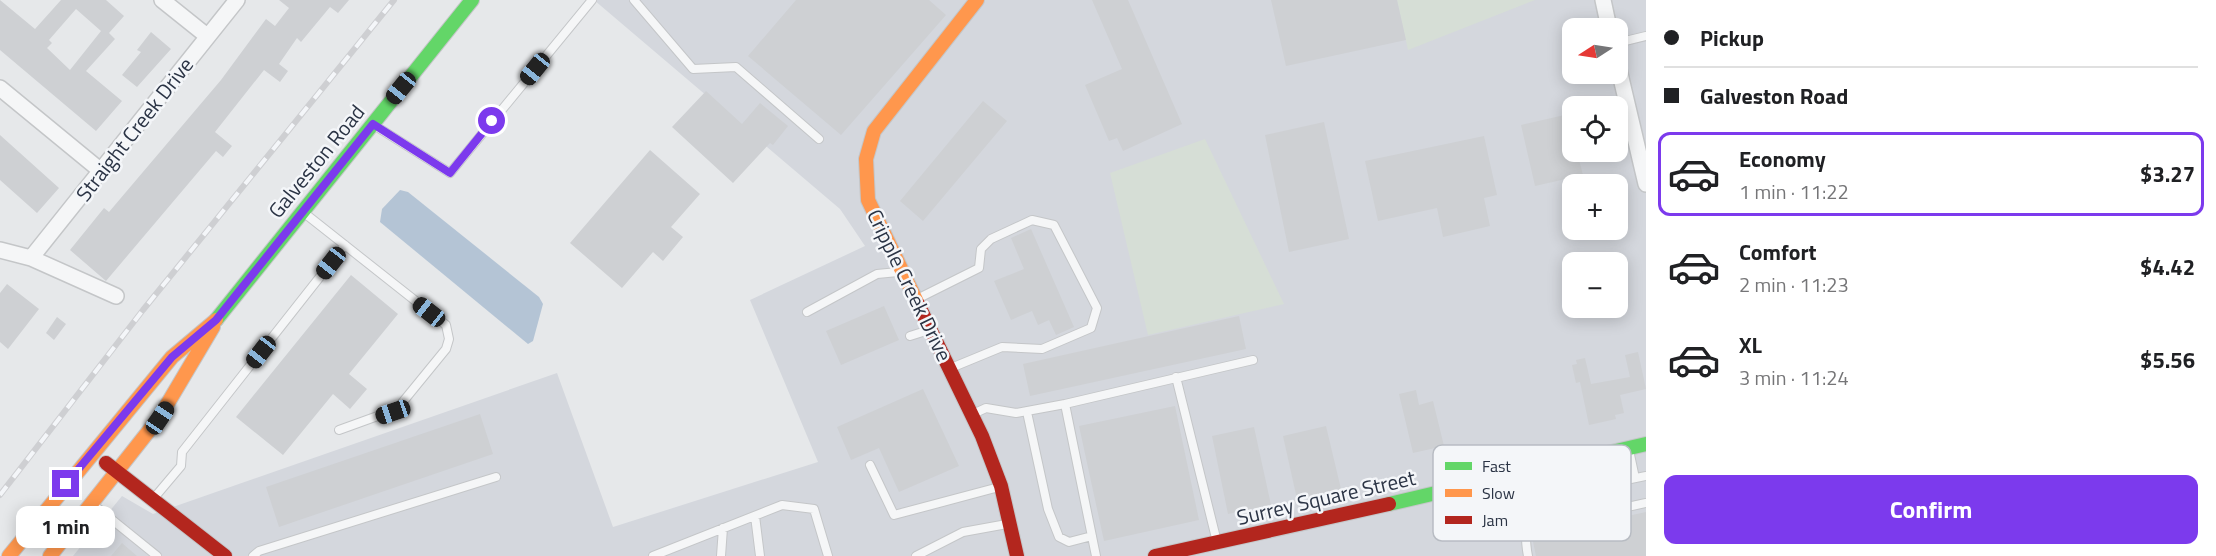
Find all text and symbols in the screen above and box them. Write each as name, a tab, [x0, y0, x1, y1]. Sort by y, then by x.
north arrow	[1562, 18, 1628, 84]
map controls	[1562, 18, 1628, 318]
text: Pickup	[1700, 21, 1764, 55]
car	[517, 49, 553, 89]
street label: Straight Creek Drive	[67, 50, 201, 208]
car	[383, 68, 419, 108]
text: Galveston Road	[1700, 79, 1848, 113]
button: locate	[1562, 96, 1628, 162]
street label: Galveston Road	[260, 97, 372, 225]
route start	[478, 107, 505, 134]
text: Economy	[1739, 142, 1826, 176]
icon: car	[1667, 147, 1721, 201]
text: $3.27	[2140, 157, 2195, 191]
button: +	[1562, 174, 1628, 240]
text: 1 min · 11:22	[1739, 176, 1849, 207]
street label: Cripple Creek Drive	[859, 204, 961, 366]
text: Comfort	[1739, 235, 1817, 269]
icon: car	[1667, 240, 1721, 294]
car	[313, 243, 349, 283]
text: $4.42	[2140, 250, 2195, 284]
button: −	[1562, 252, 1628, 318]
text: 2 min · 11:23	[1739, 269, 1849, 300]
car	[409, 294, 449, 330]
text: XL	[1739, 328, 1762, 362]
car	[243, 332, 279, 372]
icon: car	[1667, 333, 1721, 387]
text: $5.56	[2140, 343, 2195, 377]
text: 3 min · 11:24	[1739, 362, 1849, 393]
car	[142, 398, 178, 438]
car	[373, 398, 413, 426]
legend	[1433, 445, 1631, 541]
text: Fast	[1482, 454, 1511, 478]
street label: Surrey Square Street	[1233, 461, 1419, 533]
route end	[52, 470, 79, 497]
button: Confirm	[1664, 475, 2198, 544]
text: Slow	[1482, 481, 1515, 505]
callout: 1 min	[16, 505, 116, 547]
text: Jam	[1482, 508, 1508, 532]
text: 1 min	[41, 511, 90, 542]

